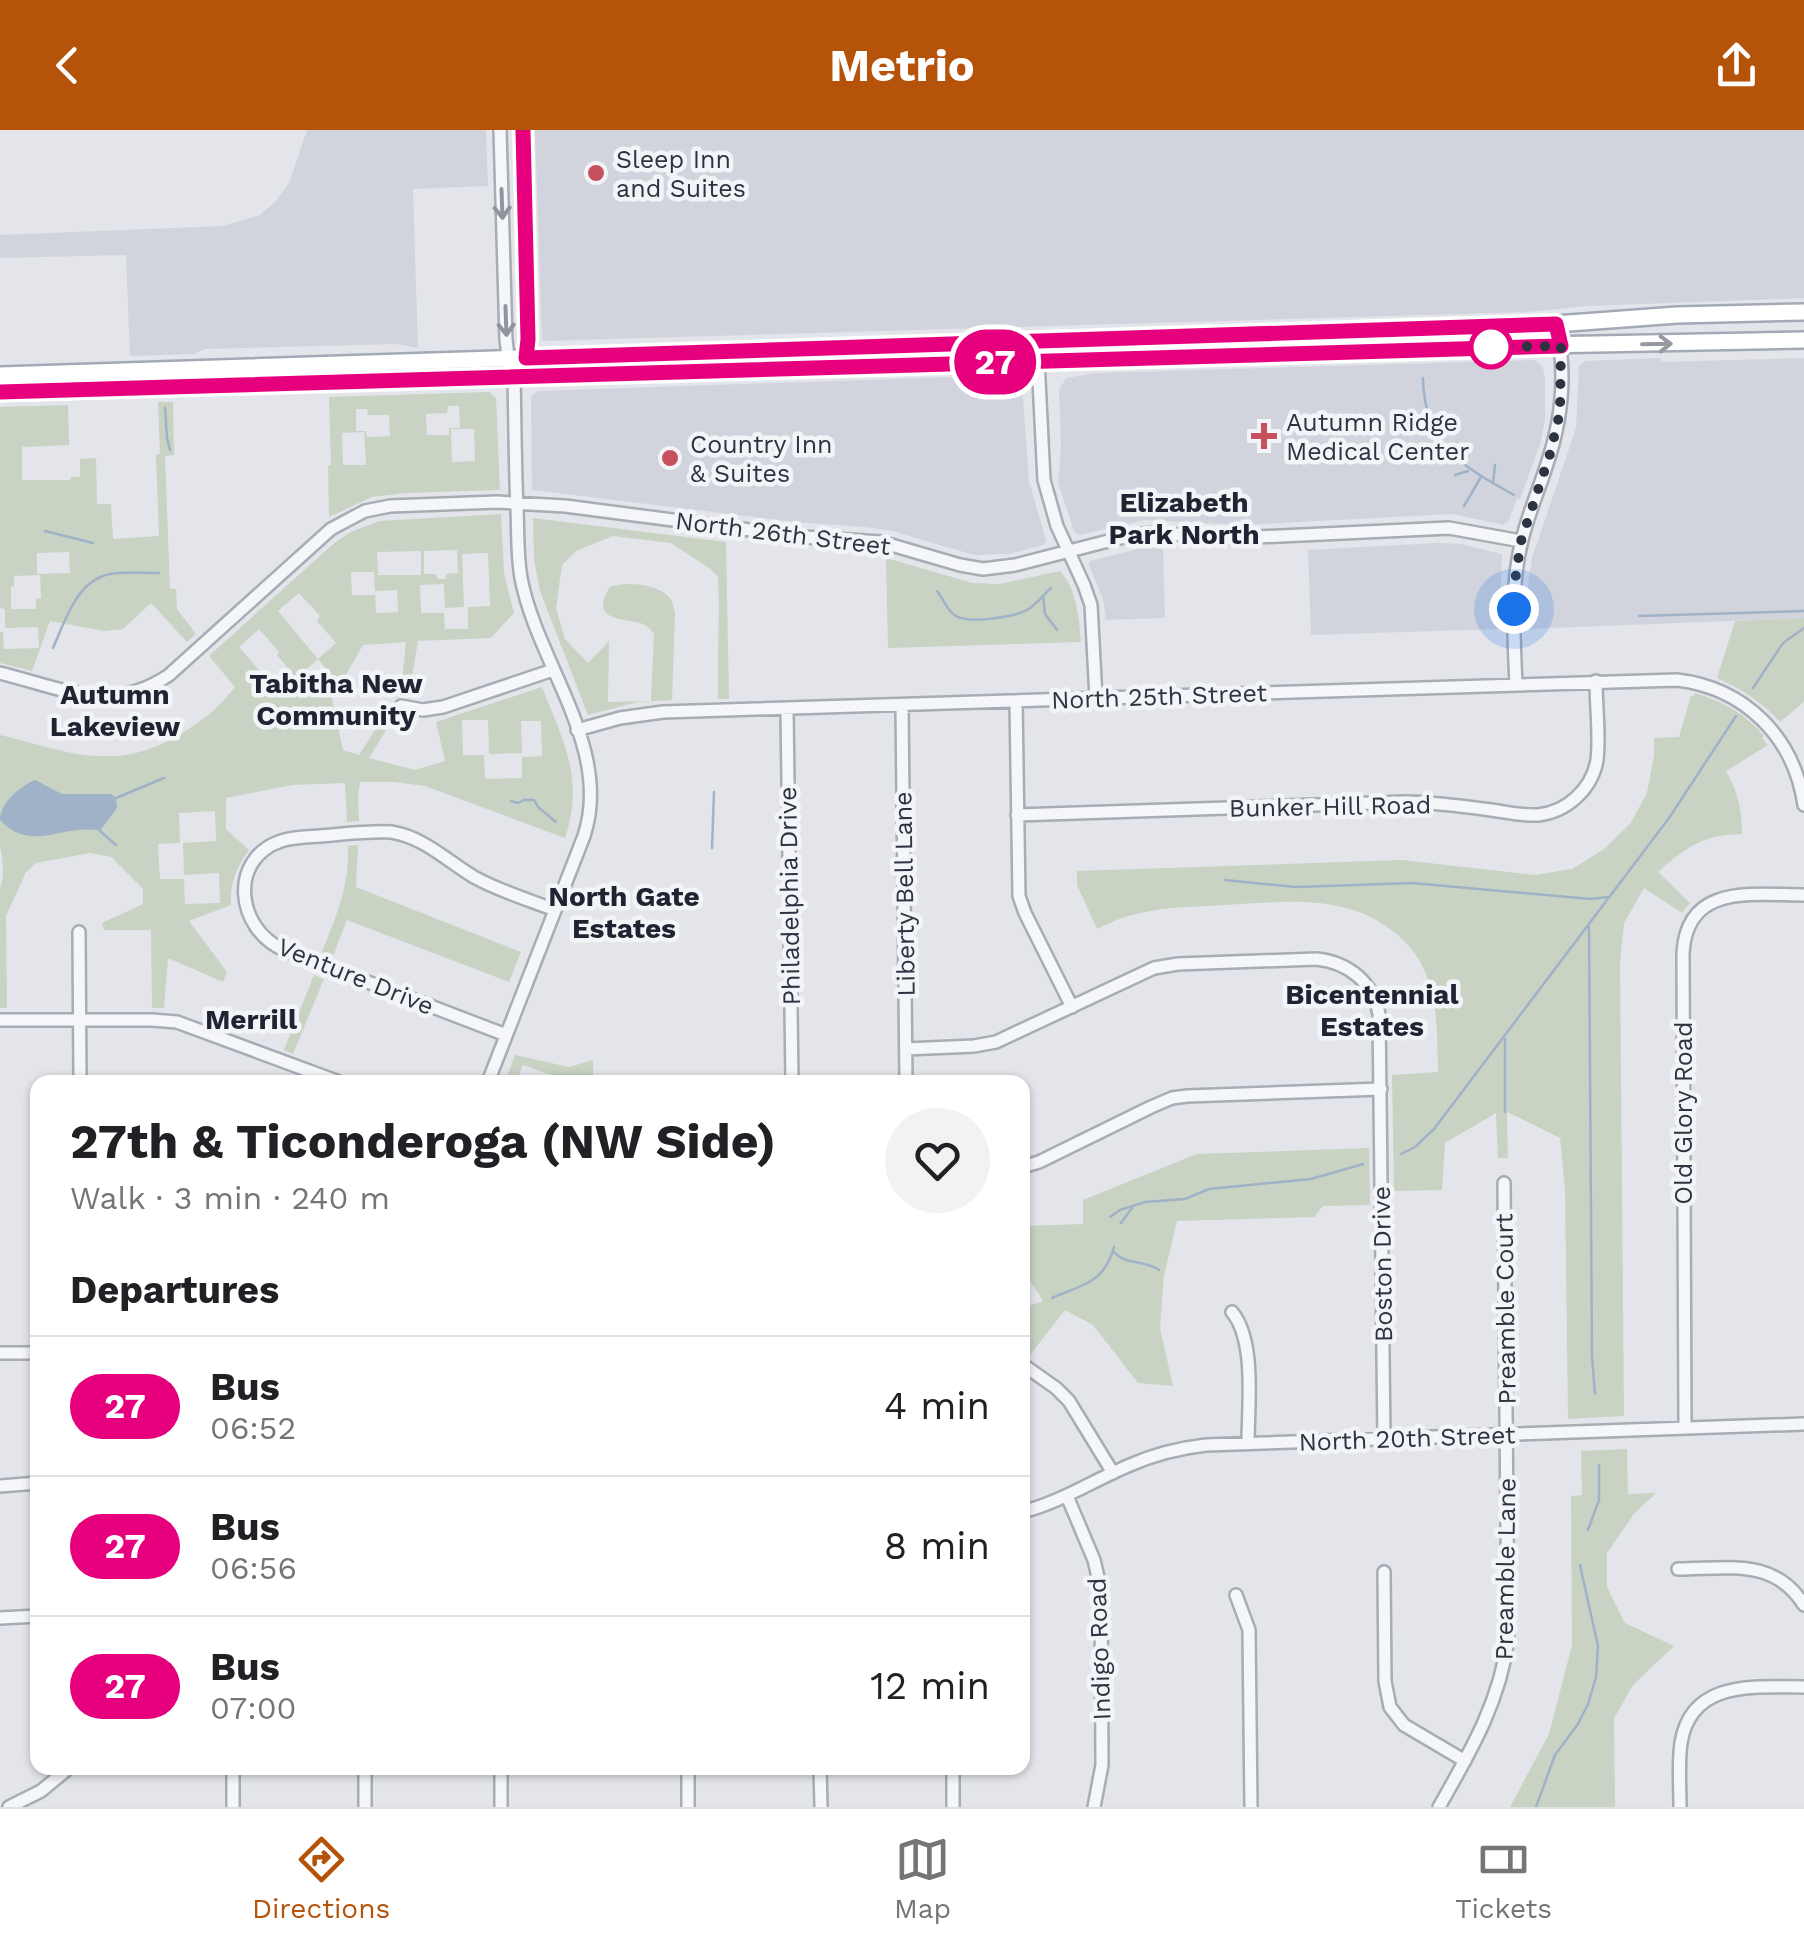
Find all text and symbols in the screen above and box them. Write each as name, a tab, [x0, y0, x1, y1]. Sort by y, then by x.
icon: back	[40, 38, 95, 93]
icon: share	[1709, 38, 1764, 93]
text: Metrio	[829, 39, 975, 92]
place label: Sleep Inn and Suites	[616, 145, 746, 203]
marker: Sleep Inn and Suites	[585, 162, 607, 184]
one-way arrow	[493, 188, 512, 220]
one-way arrow	[496, 305, 515, 337]
unlabelled marker	[1470, 326, 1512, 368]
line badge: 27	[950, 330, 1040, 394]
one-way arrow	[1641, 334, 1673, 353]
text: 27	[974, 341, 1016, 383]
place label: Autumn Ridge Medical Center	[1286, 408, 1469, 466]
marker: Autumn Ridge Medical Center	[1251, 423, 1277, 449]
place label: Country Inn & Suites	[690, 430, 833, 488]
marker: Country Inn & Suites	[659, 447, 681, 469]
district label: Elizabeth Park North	[1108, 486, 1260, 551]
street label: North 26th Street	[674, 506, 893, 561]
your location	[1489, 584, 1539, 634]
district label: Tabitha New Community	[249, 667, 423, 732]
district label: Autumn Lakeview	[50, 678, 181, 743]
street label: North 25th Street	[1051, 678, 1268, 715]
street label: Philadelphia Drive	[773, 786, 806, 1006]
street label: Bunker Hill Road	[1229, 790, 1432, 823]
street label: Liberty Bell Lane	[888, 791, 921, 997]
district label: North Gate Estates	[548, 880, 700, 945]
street label: Venture Drive	[274, 932, 438, 1021]
district label: Bicentennial Estates	[1285, 978, 1460, 1043]
district label: Merrill	[205, 1003, 298, 1036]
street label: Old Glory Road	[1669, 1021, 1698, 1205]
button: heart	[885, 1108, 990, 1213]
text: 27th & Ticonderoga (NW Side)	[70, 1113, 776, 1170]
text: Walk · 3 min · 240 m	[70, 1179, 390, 1217]
street label: Boston Drive	[1367, 1186, 1398, 1342]
street label: Preamble Court	[1489, 1213, 1522, 1405]
text: Departures	[70, 1268, 279, 1312]
text: Bus	[210, 1365, 280, 1409]
text: 4 min	[884, 1384, 990, 1428]
text: 27	[104, 1385, 146, 1427]
text: 06:52	[210, 1409, 296, 1447]
street label: North 20th Street	[1298, 1420, 1516, 1457]
street label: Preamble Lane	[1489, 1477, 1522, 1661]
text: Bus	[210, 1505, 280, 1549]
text: 8 min	[884, 1524, 990, 1568]
text: 27	[104, 1525, 146, 1567]
text: 06:56	[210, 1549, 297, 1587]
street label: Indigo Road	[1083, 1577, 1116, 1721]
text: Bus	[210, 1645, 280, 1689]
text: 12 min	[870, 1664, 990, 1708]
text: 27	[104, 1665, 146, 1707]
text: 07:00	[210, 1689, 297, 1727]
tab: Directions	[252, 1832, 390, 1925]
tab: Map	[894, 1832, 951, 1925]
tab: Tickets	[1455, 1832, 1552, 1925]

